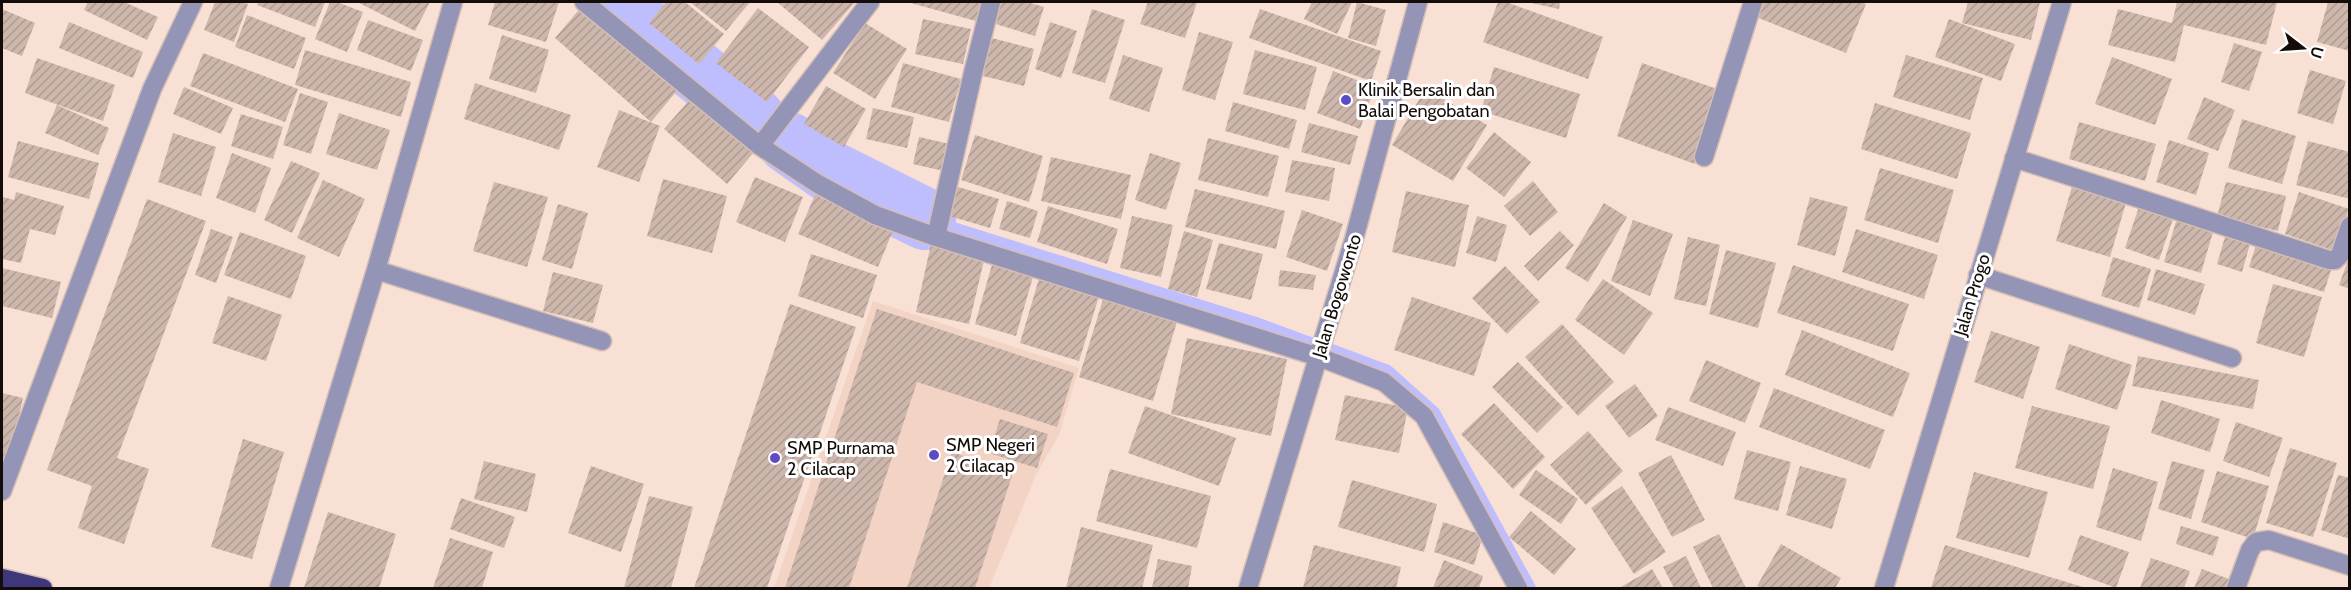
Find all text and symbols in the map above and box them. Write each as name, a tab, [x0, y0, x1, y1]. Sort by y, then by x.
north arrow	[2273, 18, 2333, 78]
text: U	[2306, 44, 2328, 61]
place label: Klinik Bersalin dan Balai Pengobatan	[1358, 79, 1495, 122]
marker: Klinik Bersalin dan Balai Pengobatan	[1339, 93, 1353, 107]
street label: Jalan Bogowonto	[1307, 231, 1366, 361]
street label: Jalan Progo	[1949, 251, 1995, 340]
place label: SMP Negeri 2 Cilacap	[946, 434, 1035, 477]
place label: SMP Purnama 2 Cilacap	[787, 437, 895, 480]
marker: SMP Negeri 2 Cilacap	[927, 448, 941, 462]
marker: SMP Purnama 2 Cilacap	[768, 451, 782, 465]

